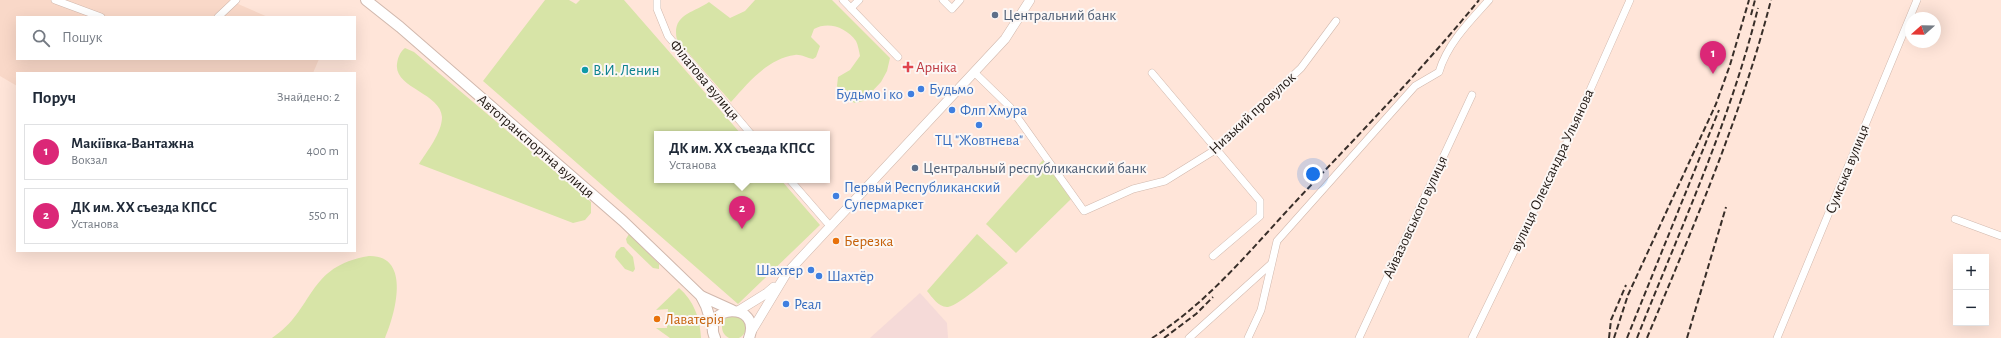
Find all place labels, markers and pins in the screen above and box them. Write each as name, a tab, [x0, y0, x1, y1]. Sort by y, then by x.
place label: Центральний банк	[1003, 8, 1116, 23]
marker: Центральний банк	[990, 10, 1000, 20]
pin: 1	[1700, 41, 1726, 74]
place label: Арніка	[916, 60, 957, 75]
marker: Арніка	[903, 62, 913, 72]
place label: В.И. Ленин	[593, 63, 660, 78]
marker: В.И. Ленин	[580, 65, 590, 75]
place label: Будьмо	[929, 82, 974, 97]
marker: Будьмо	[916, 84, 926, 94]
place label: Будьмо і ко	[836, 87, 903, 102]
marker: Будьмо і ко	[906, 89, 916, 99]
place label: Флп Хмура	[960, 103, 1027, 118]
marker: Флп Хмура	[947, 105, 957, 115]
marker: ТЦ "Жовтнева"	[974, 120, 984, 130]
place label: ТЦ "Жовтнева"	[935, 133, 1023, 148]
place label: Центральный республиканский банк	[923, 161, 1146, 176]
marker: Центральный республиканский банк	[910, 163, 920, 173]
place label: Первый Республиканский Супермаркет	[844, 180, 1000, 212]
marker: Первый Республиканский Супермаркет	[831, 191, 841, 201]
pin: 2	[729, 196, 755, 229]
place label: Березка	[844, 234, 893, 249]
marker: Березка	[831, 236, 841, 246]
place label: Шахтер	[756, 263, 803, 278]
marker: Шахтер	[806, 265, 816, 275]
place label: Шахтёр	[827, 269, 874, 284]
marker: Шахтёр	[814, 271, 824, 281]
place label: Рєал	[794, 297, 822, 312]
marker: Рєал	[781, 299, 791, 309]
place label: Лаватерія	[665, 312, 724, 327]
marker: Лаватерія	[652, 314, 662, 324]

